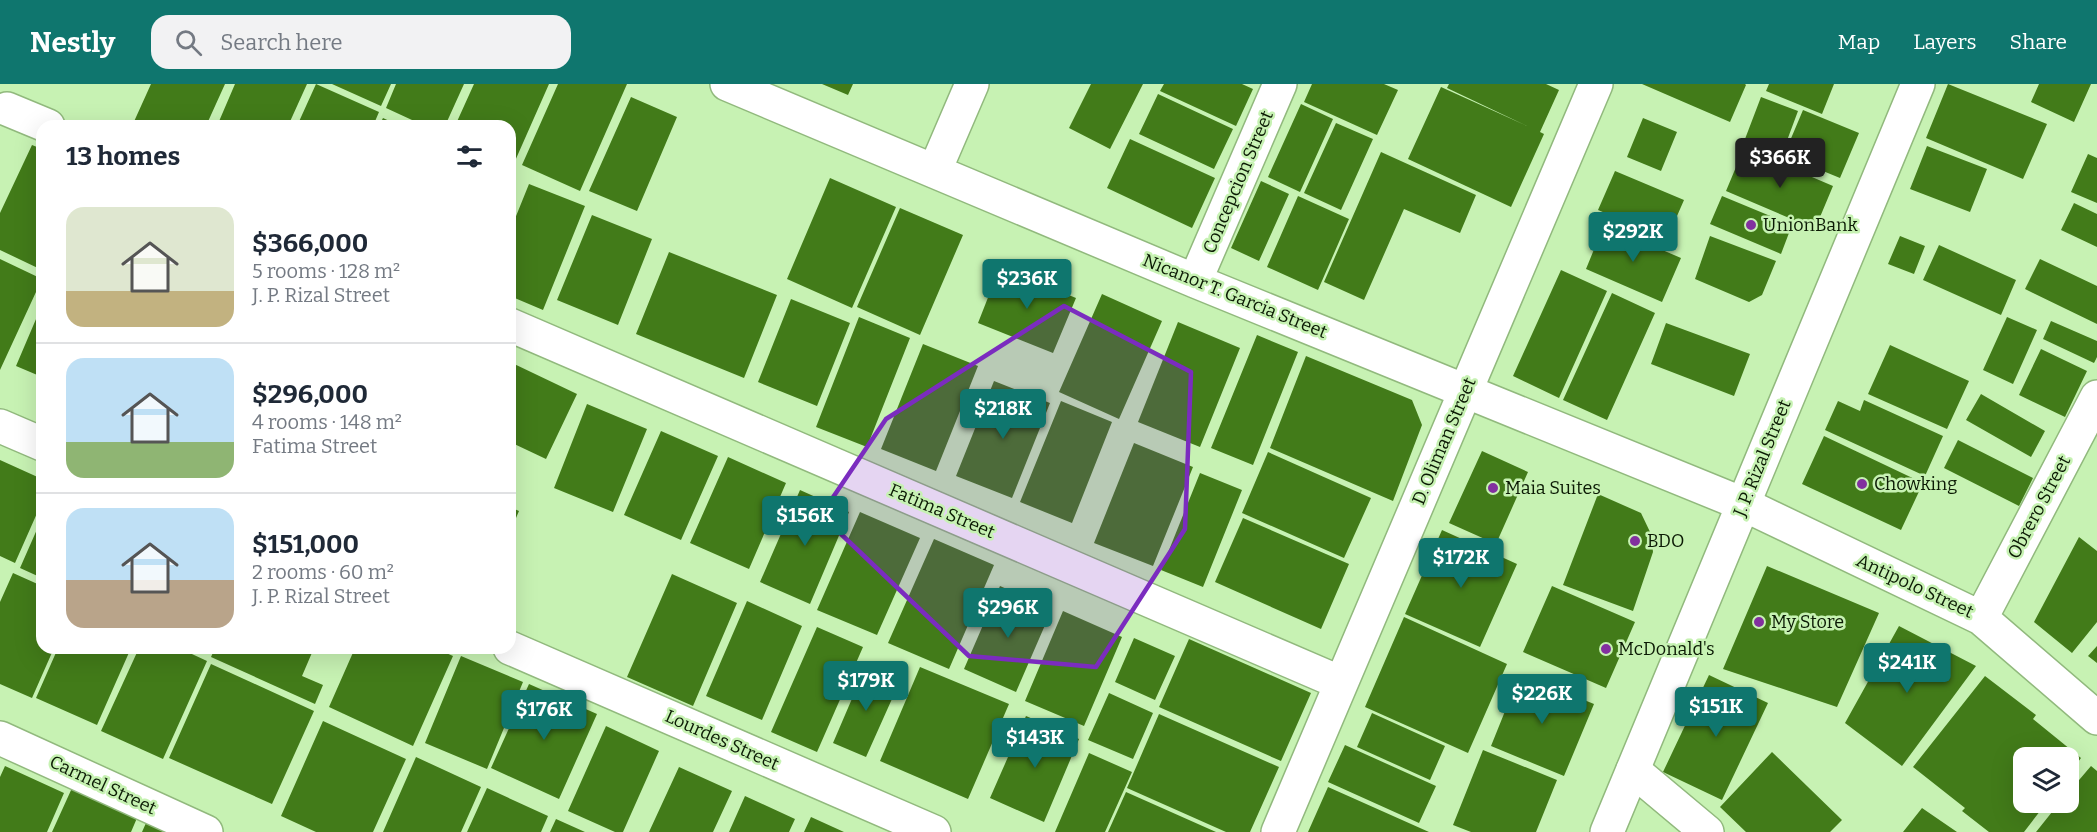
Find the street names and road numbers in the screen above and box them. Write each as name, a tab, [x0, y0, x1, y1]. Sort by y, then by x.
street label: Concepcion Street	[1198, 107, 1278, 257]
street label: Nicanor T. Garcia Street	[1140, 249, 1331, 343]
street label: D. Oliman Street	[1407, 374, 1481, 508]
street label: J. P. Rizal Street	[1728, 396, 1796, 521]
street label: Obrero Street	[2003, 451, 2076, 562]
street label: Fatima Street	[886, 479, 999, 543]
street label: Antipolo Street	[1853, 549, 1978, 623]
street label: Lourdes Street	[662, 705, 783, 775]
street label: Carmel Street	[46, 751, 160, 820]

